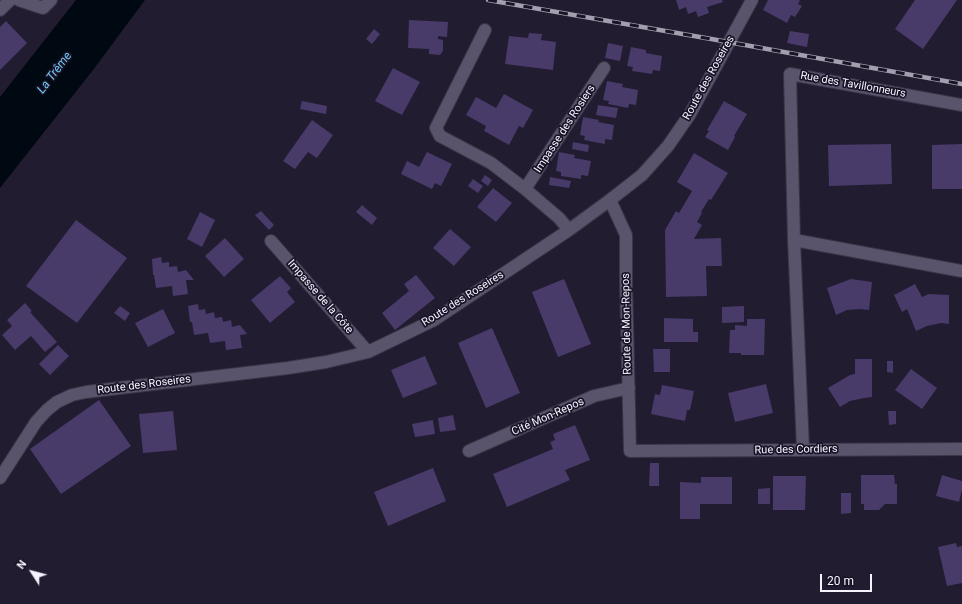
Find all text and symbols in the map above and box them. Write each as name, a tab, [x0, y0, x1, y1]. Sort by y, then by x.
street label: Route des Roseires	[680, 34, 738, 122]
water label: La Trême	[35, 49, 75, 97]
street label: Rue des Tavillonneurs	[799, 69, 907, 101]
street label: Impasse des Rosiers	[532, 83, 598, 175]
street label: Impasse de la Côte	[284, 257, 356, 337]
street label: Route des Roseires	[420, 268, 506, 330]
street label: Route de Mon-Repos	[620, 273, 634, 375]
street label: Route des Roseires	[97, 373, 191, 397]
street label: Cité Mon-Repos	[510, 395, 586, 439]
street label: Rue des Cordiers	[754, 443, 838, 457]
north arrow	[12, 552, 52, 592]
text: N	[14, 558, 29, 572]
scale bar	[822, 566, 874, 592]
text: 20 m	[827, 574, 854, 588]

